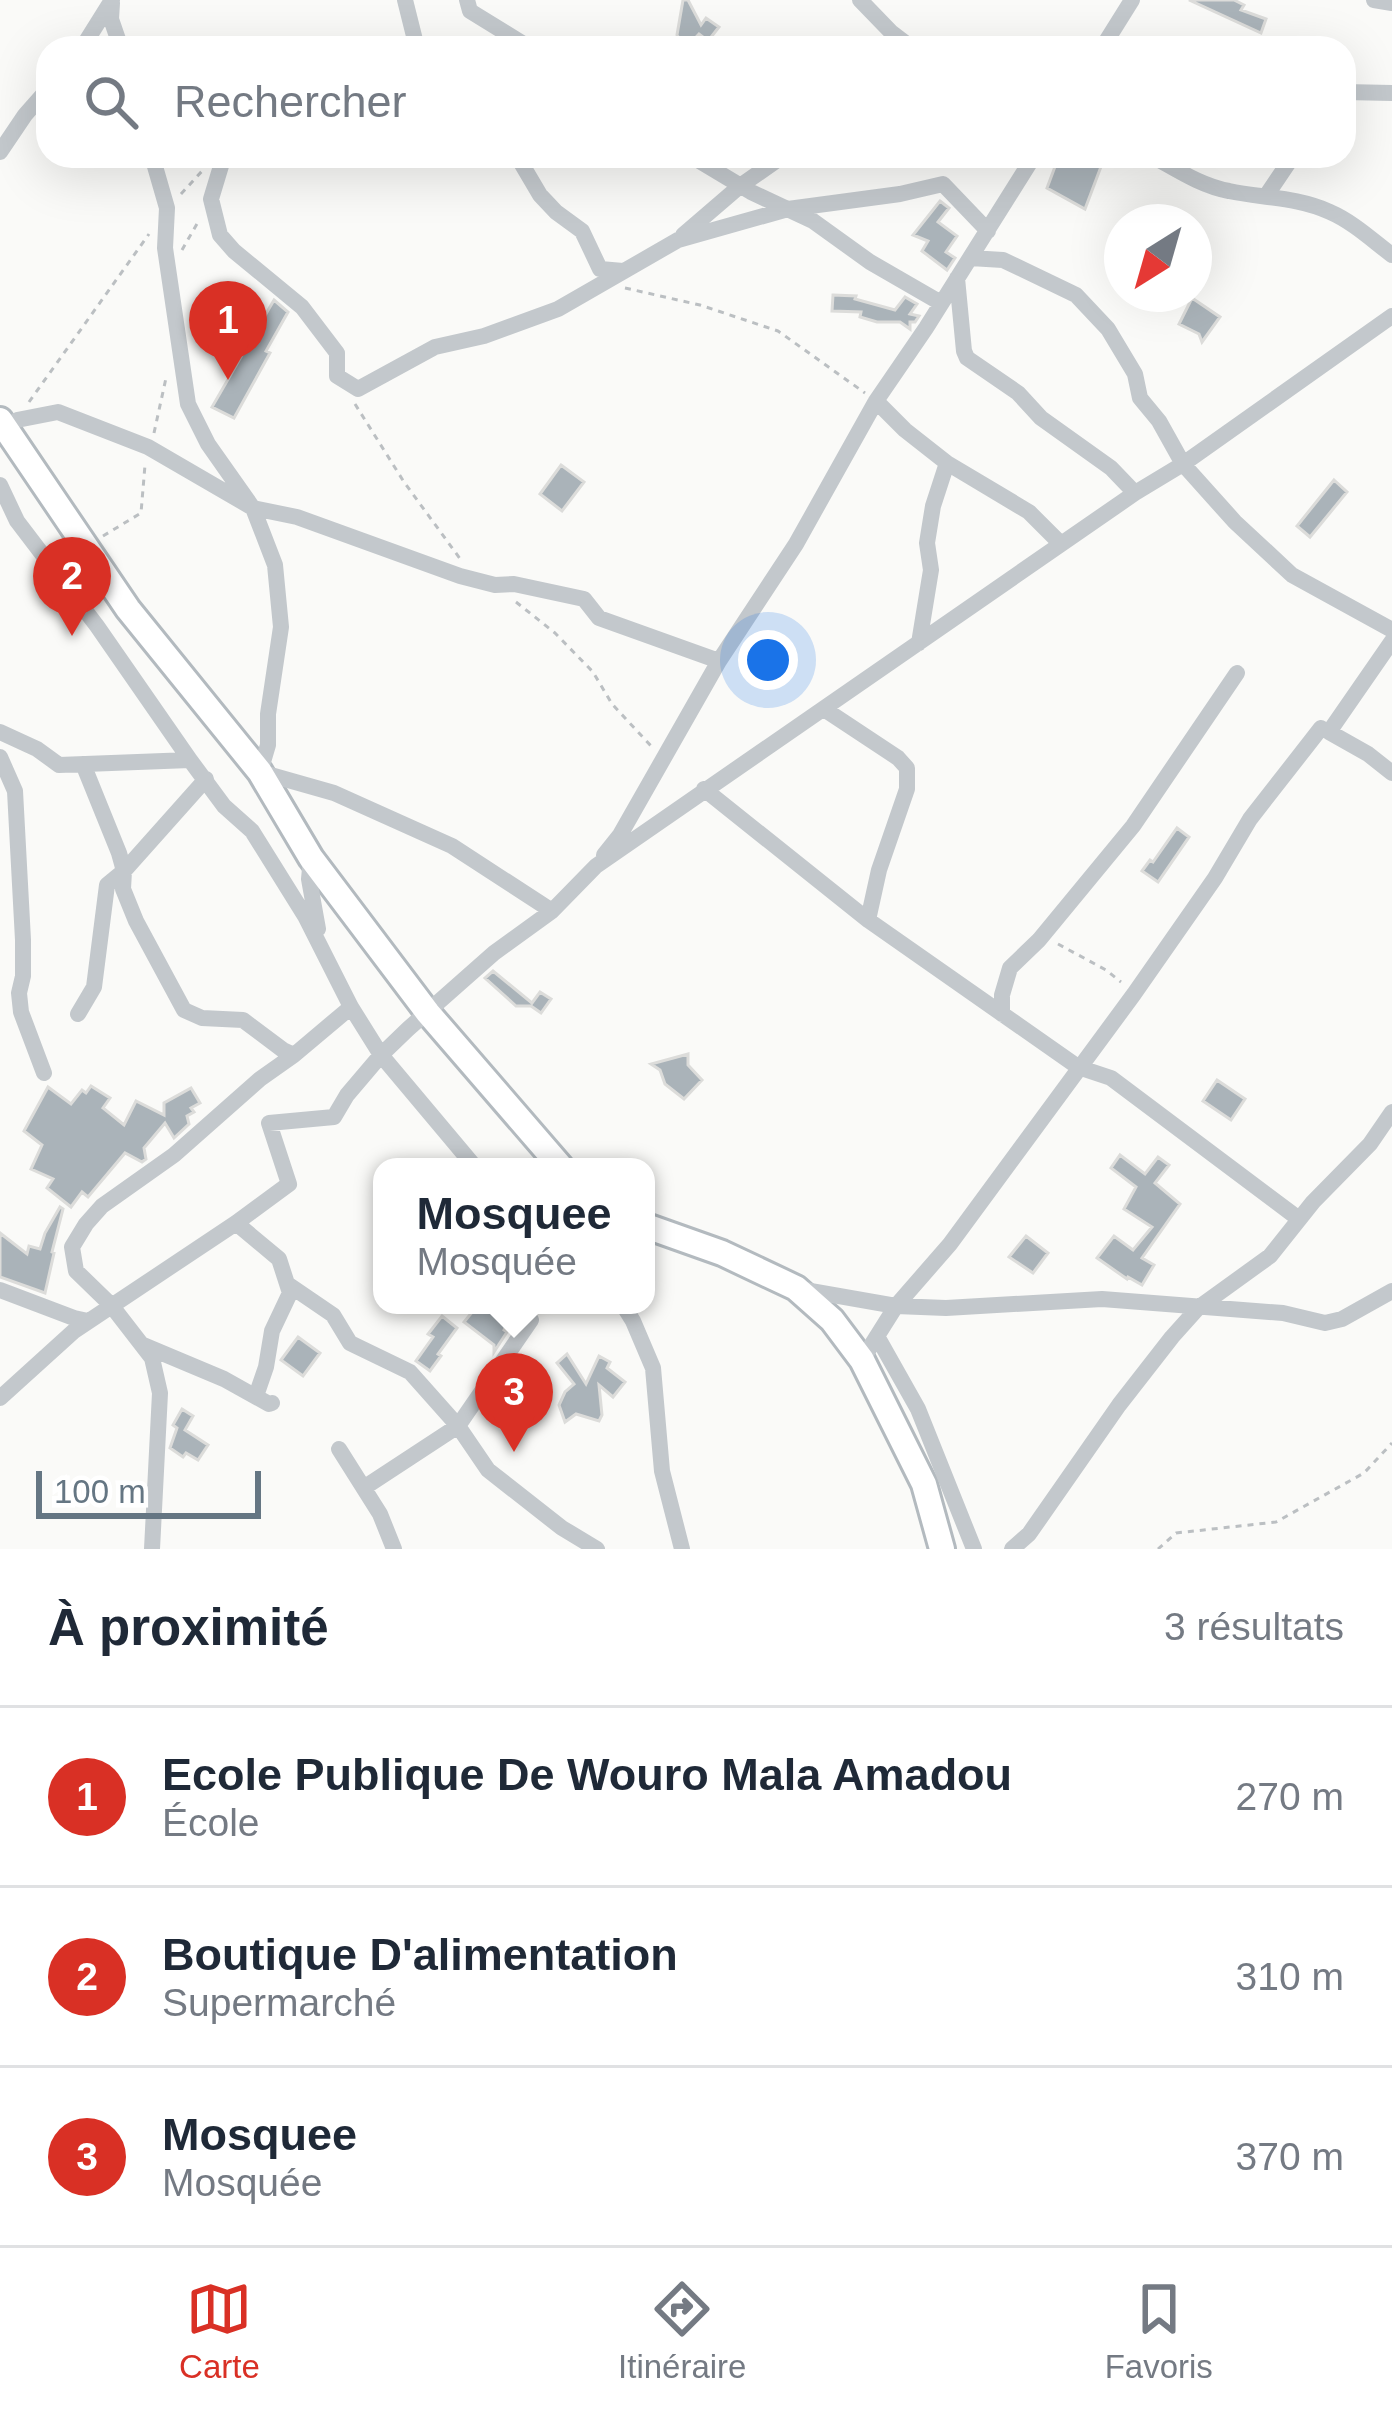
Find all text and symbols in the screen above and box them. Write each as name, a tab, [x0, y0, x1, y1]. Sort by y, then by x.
search box	[36, 36, 1356, 168]
icon: search	[78, 69, 144, 135]
text: Rechercher	[174, 76, 407, 127]
north arrow	[1104, 204, 1212, 312]
pin: 1	[189, 281, 267, 380]
pin: 2	[33, 537, 111, 636]
your location	[738, 630, 798, 690]
popup	[373, 1158, 655, 1314]
text: Mosquee	[416, 1188, 612, 1239]
text: Mosquée	[416, 1240, 577, 1283]
pin: 3	[475, 1353, 553, 1452]
scale bar	[36, 1465, 261, 1518]
text: 100 m	[54, 1473, 146, 1510]
text: À proximité	[48, 1599, 329, 1656]
text: 3 résultats	[1164, 1605, 1344, 1648]
text: Ecole Publique De Wouro Mala Amadou	[162, 1749, 1012, 1800]
text: 1	[76, 1775, 98, 1818]
text: 270 m	[1236, 1775, 1344, 1818]
text: École	[162, 1801, 260, 1844]
text: Boutique D'alimentation	[162, 1929, 678, 1980]
text: 2	[76, 1955, 98, 1998]
text: 310 m	[1236, 1955, 1344, 1998]
text: Supermarché	[162, 1981, 396, 2024]
text: Mosquee	[162, 2109, 357, 2160]
text: 3	[76, 2135, 98, 2178]
text: 370 m	[1236, 2135, 1344, 2178]
text: Mosquée	[162, 2161, 322, 2204]
tab: Carte	[179, 2276, 260, 2386]
tab: Itinéraire	[618, 2276, 746, 2386]
tab: Favoris	[1105, 2276, 1213, 2386]

